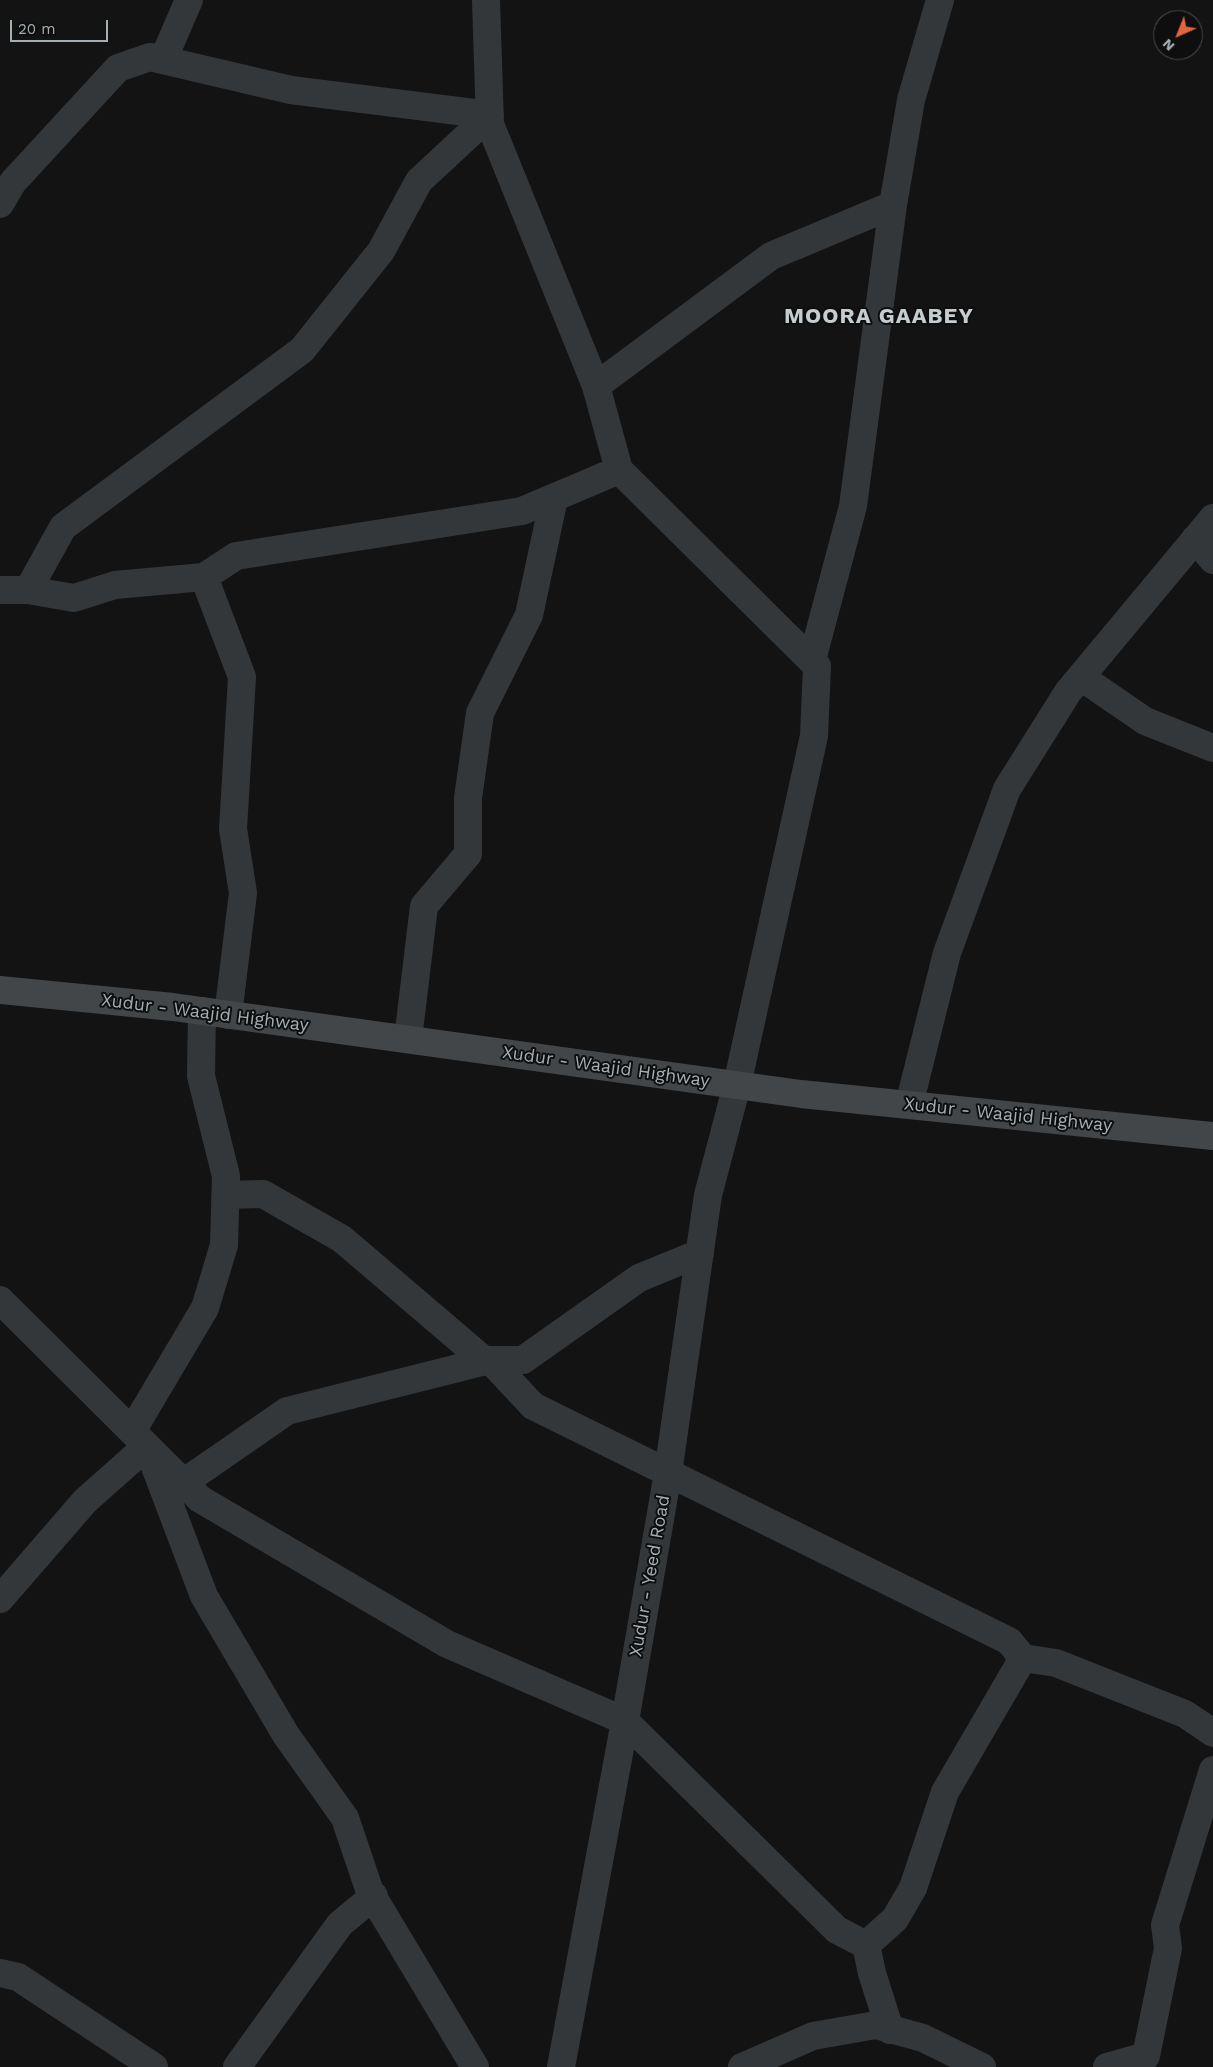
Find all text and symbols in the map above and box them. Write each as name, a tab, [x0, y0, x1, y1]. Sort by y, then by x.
scale bar	[12, 10, 110, 42]
north arrow	[1153, 10, 1203, 60]
text: 20 m	[18, 20, 56, 38]
text: N	[1159, 36, 1178, 54]
district label: MOORA GAABEY	[783, 304, 975, 330]
street label: Xudur - Waajid Highway	[100, 990, 310, 1036]
street label: Xudur - Waajid Highway	[501, 1042, 711, 1092]
street label: Xudur - Waajid Highway	[903, 1093, 1113, 1137]
street label: Xudur - Yeed Road	[625, 1493, 675, 1659]

